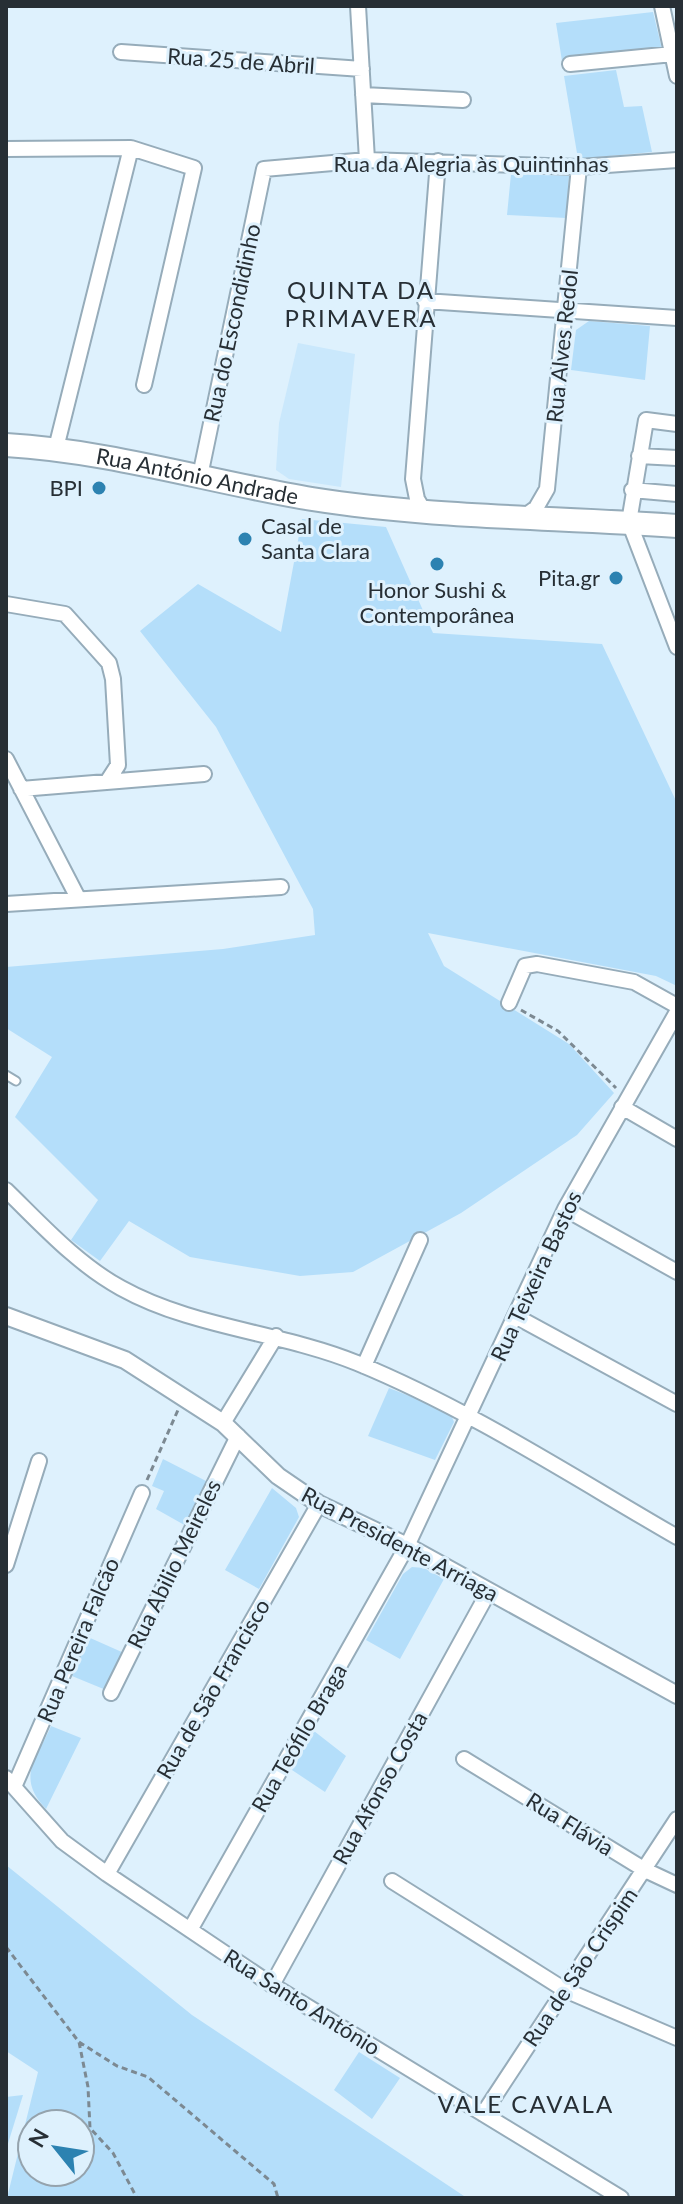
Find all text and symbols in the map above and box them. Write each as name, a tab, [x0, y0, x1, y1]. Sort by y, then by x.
street label: Rua 25 de Abril	[166, 42, 316, 79]
street label: Rua da Alegria às Quintinhas	[333, 150, 609, 177]
street label: Rua do Escondidinho	[197, 221, 266, 424]
street label: Rua Alves Redol	[540, 268, 583, 424]
district label: QUINTA DA PRIMAVERA	[285, 275, 437, 332]
street label: Rua António Andrade	[94, 442, 301, 509]
place label: BPI	[49, 474, 83, 501]
marker: BPI	[90, 479, 108, 497]
place label: Casal de Santa Clara	[261, 512, 370, 564]
marker: Casal de Santa Clara	[236, 530, 254, 548]
marker: Honor Sushi & Contemporânea	[428, 555, 446, 573]
place label: Pita.gr	[538, 564, 600, 591]
marker: Pita.gr	[607, 569, 625, 587]
place label: Honor Sushi & Contemporânea	[359, 576, 515, 628]
street label: Rua Teixeira Bastos	[484, 1186, 587, 1365]
street label: Rua Abilio Meireles	[121, 1475, 226, 1653]
street label: Rua Presidente Arriaga	[297, 1480, 503, 1607]
street label: Rua Pereira Falcão	[31, 1553, 124, 1726]
street label: Rua de São Francisco	[150, 1594, 275, 1783]
street label: Rua Teófilo Braga	[245, 1659, 352, 1817]
street label: Rua Afonso Costa	[326, 1706, 433, 1869]
street label: Rua Flávia	[522, 1786, 619, 1861]
street label: Rua de São Crispim	[516, 1882, 643, 2051]
street label: Rua Santo António	[219, 1943, 386, 2061]
district label: VALE CAVALA	[438, 2089, 614, 2118]
north arrow	[16, 2108, 96, 2188]
text: N	[22, 2124, 54, 2152]

